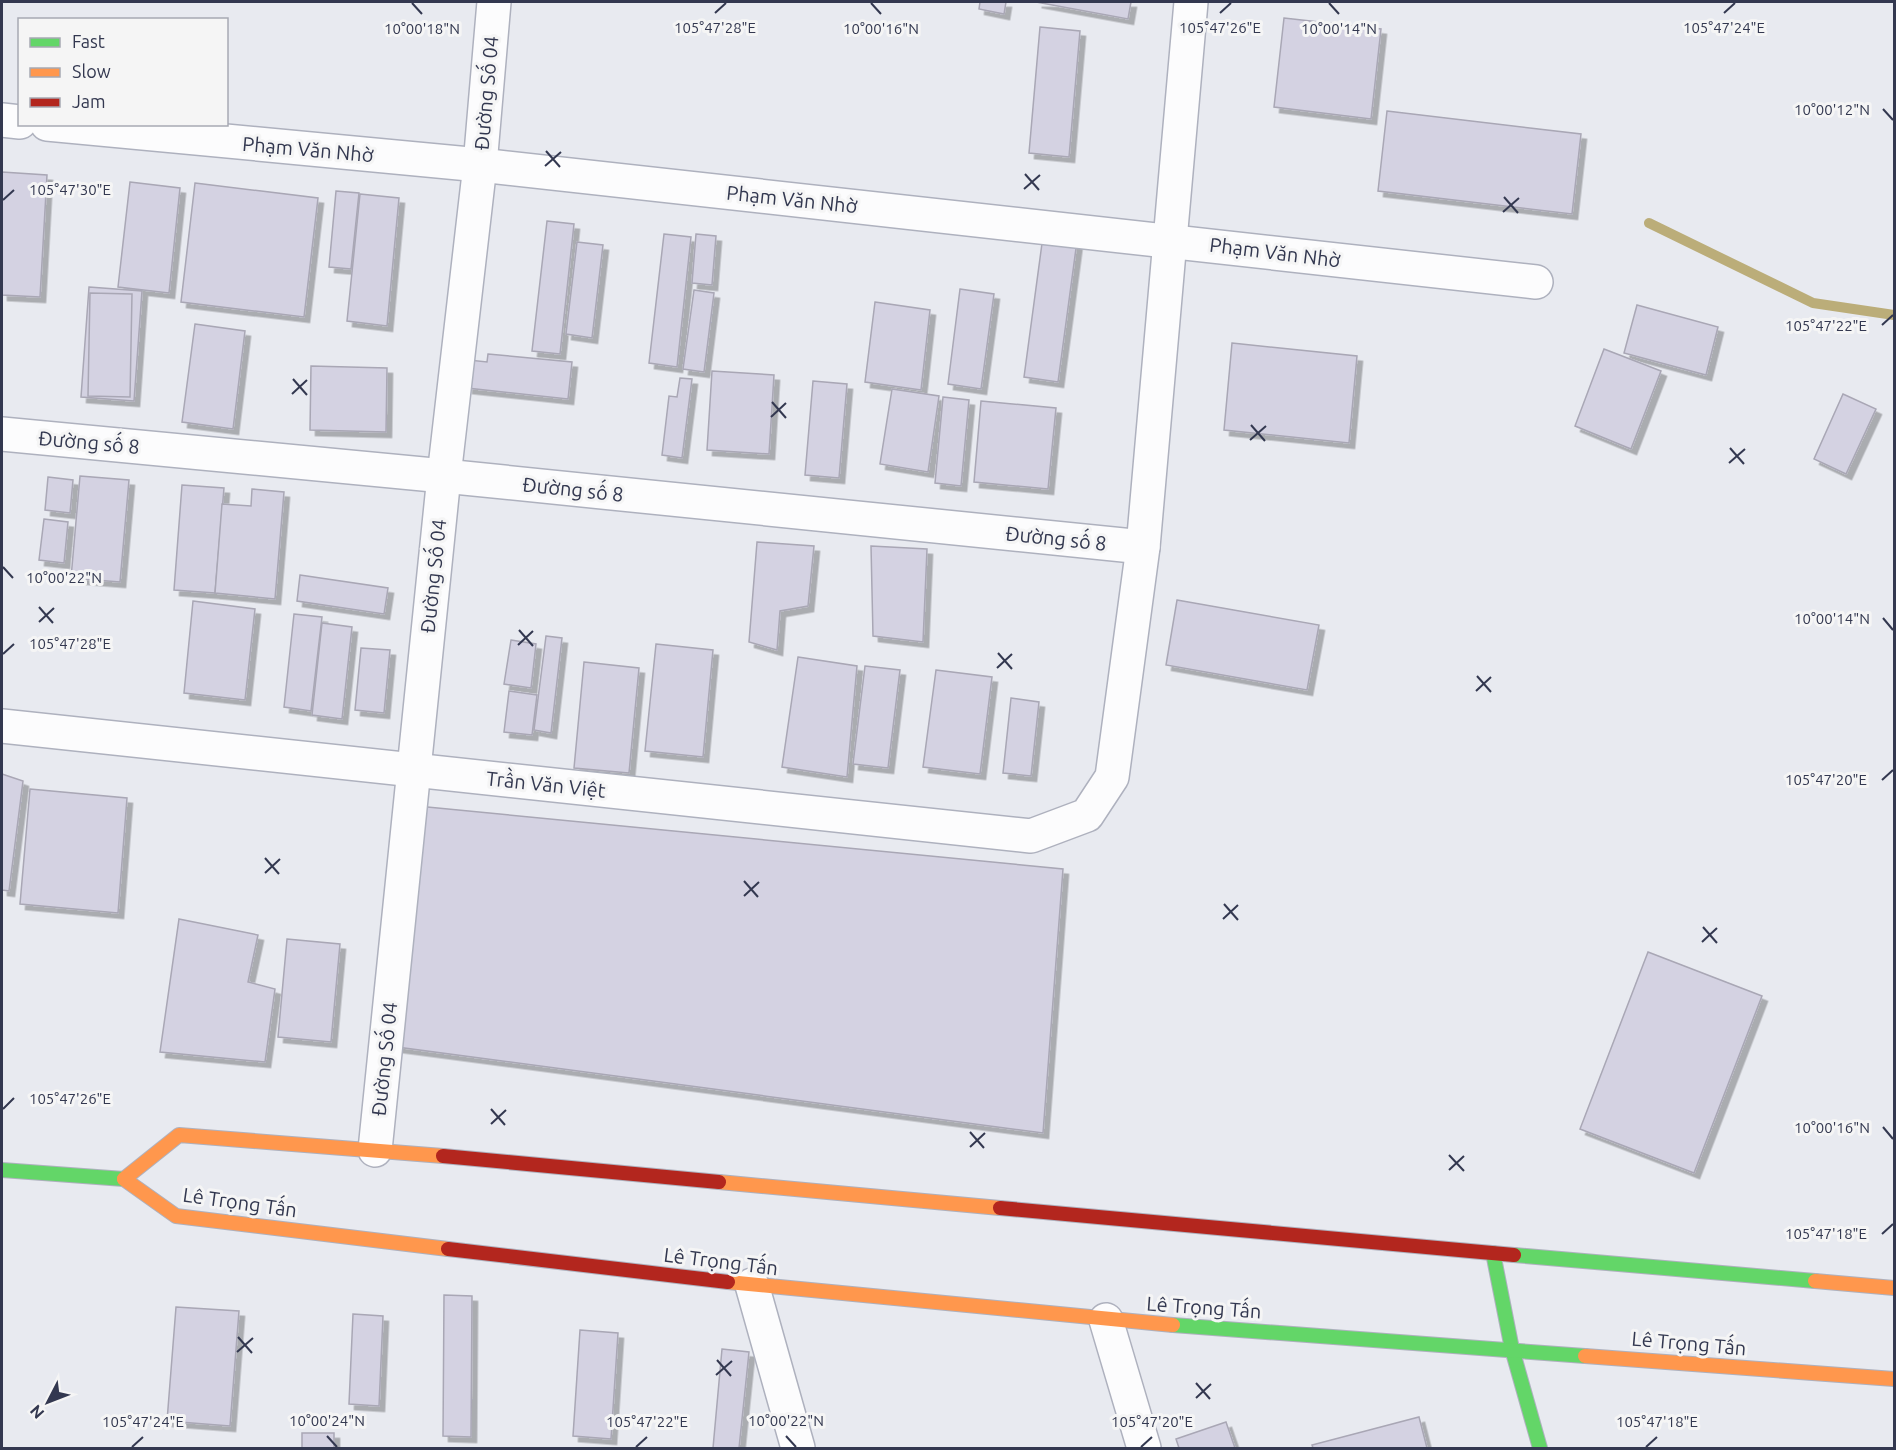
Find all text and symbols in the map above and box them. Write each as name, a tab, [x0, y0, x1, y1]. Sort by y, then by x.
legend	[18, 18, 228, 126]
text: 105°47'28"E	[674, 19, 756, 36]
text: 105°47'26"E	[1179, 19, 1261, 36]
text: 105°47'24"E	[1683, 19, 1765, 36]
text: 10°00'18"N	[384, 20, 460, 37]
text: 10°00'16"N	[843, 20, 919, 37]
text: 10°00'14"N	[1301, 20, 1377, 37]
text: Fast	[72, 31, 105, 51]
street label: Đường Số 04	[467, 35, 502, 151]
text: Slow	[72, 61, 111, 81]
text: Jam	[72, 91, 106, 111]
text: 10°00'12"N	[1794, 101, 1870, 118]
street label: Phạm Văn Nhờ	[241, 132, 375, 166]
text: 105°47'30"E	[29, 181, 111, 198]
street label: Phạm Văn Nhờ	[725, 181, 859, 217]
street label: Phạm Văn Nhờ	[1208, 233, 1342, 271]
text: 105°47'22"E	[1785, 317, 1867, 334]
street label: Đường số 8	[37, 423, 141, 458]
street label: Đường số 8	[521, 469, 625, 506]
street label: Đường Số 04	[413, 517, 450, 634]
street label: Đường số 8	[1004, 518, 1108, 555]
text: 10°00'22"N	[26, 569, 102, 586]
text: 10°00'14"N	[1794, 610, 1870, 627]
text: 105°47'28"E	[29, 635, 111, 652]
street label: Trần Văn Việt	[485, 763, 607, 802]
text: 105°47'20"E	[1785, 771, 1867, 788]
street label: Đường Số 04	[364, 1000, 401, 1117]
text: 105°47'26"E	[29, 1090, 111, 1107]
text: 10°00'16"N	[1794, 1119, 1870, 1136]
street label: Lê Trọng Tấn	[181, 1180, 299, 1221]
text: 105°47'18"E	[1785, 1225, 1867, 1242]
street label: Lê Trọng Tấn	[663, 1240, 780, 1279]
street label: Lê Trọng Tấn	[1146, 1289, 1262, 1322]
street label: Lê Trọng Tấn	[1631, 1324, 1748, 1359]
north arrow	[18, 1372, 78, 1432]
text: N	[26, 1402, 48, 1422]
text: 10°00'24"N	[289, 1412, 365, 1429]
text: 10°00'22"N	[748, 1412, 824, 1429]
text: 105°47'24"E	[102, 1413, 184, 1430]
text: 105°47'22"E	[606, 1413, 688, 1430]
text: 105°47'20"E	[1111, 1413, 1193, 1430]
text: 105°47'18"E	[1616, 1413, 1698, 1430]

